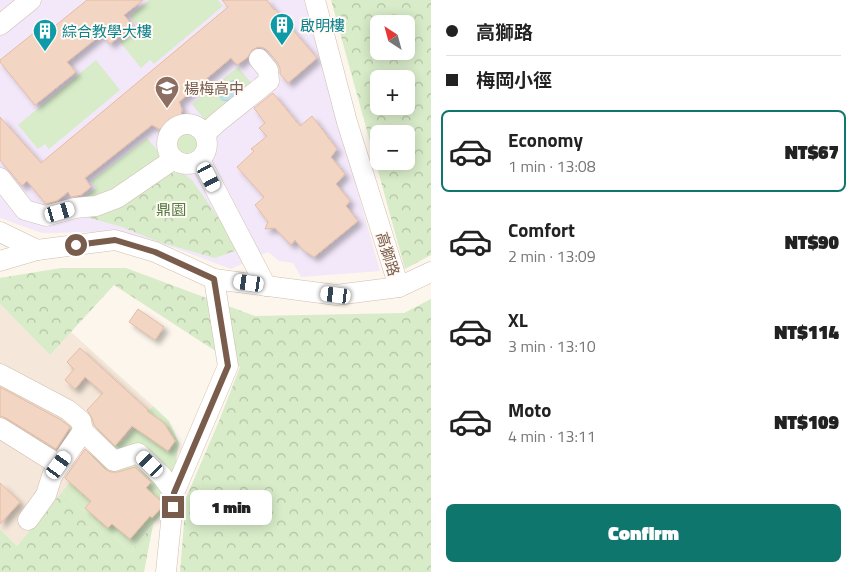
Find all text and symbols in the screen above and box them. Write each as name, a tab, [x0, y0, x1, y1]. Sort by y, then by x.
building icon: 啟明樓	[269, 12, 295, 46]
place label: 啟明樓	[300, 14, 345, 37]
north arrow	[370, 15, 415, 60]
map controls	[370, 15, 415, 170]
text: 高獅路	[476, 17, 533, 46]
building icon: 綜合教學大樓	[32, 18, 58, 52]
place label: 綜合教學大樓	[62, 20, 152, 43]
text: 梅岡小徑	[476, 65, 552, 94]
button: +	[370, 70, 415, 115]
school or university icon: 楊梅高中	[154, 75, 180, 109]
place label: 楊梅高中	[184, 77, 244, 100]
button: −	[370, 125, 415, 170]
text: Economy	[508, 125, 583, 154]
icon: car	[448, 129, 493, 174]
text: NT$67	[785, 137, 839, 166]
text: 1 min · 13:08	[508, 154, 596, 178]
car	[195, 160, 222, 194]
park label: 鼎園	[156, 198, 186, 221]
car	[43, 201, 76, 223]
text: Comfort	[508, 215, 575, 244]
icon: car	[448, 219, 493, 264]
text: NT$90	[785, 227, 839, 256]
street label: 高獅路	[370, 229, 406, 279]
route start	[65, 234, 87, 256]
text: 2 min · 13:09	[508, 244, 596, 268]
car	[233, 273, 264, 293]
car	[320, 286, 351, 304]
text: XL	[508, 305, 528, 334]
icon: car	[448, 309, 493, 354]
text: NT$114	[774, 317, 839, 346]
text: 3 min · 13:10	[508, 334, 596, 358]
text: Moto	[508, 395, 551, 424]
icon: car	[448, 399, 493, 444]
text: NT$109	[774, 407, 839, 436]
text: 4 min · 13:11	[508, 424, 596, 448]
car	[44, 448, 73, 482]
car	[133, 448, 166, 480]
callout: 1 min	[190, 490, 273, 524]
text: 1 min	[211, 495, 251, 519]
route end	[162, 496, 184, 518]
button: Confirm	[446, 504, 841, 562]

